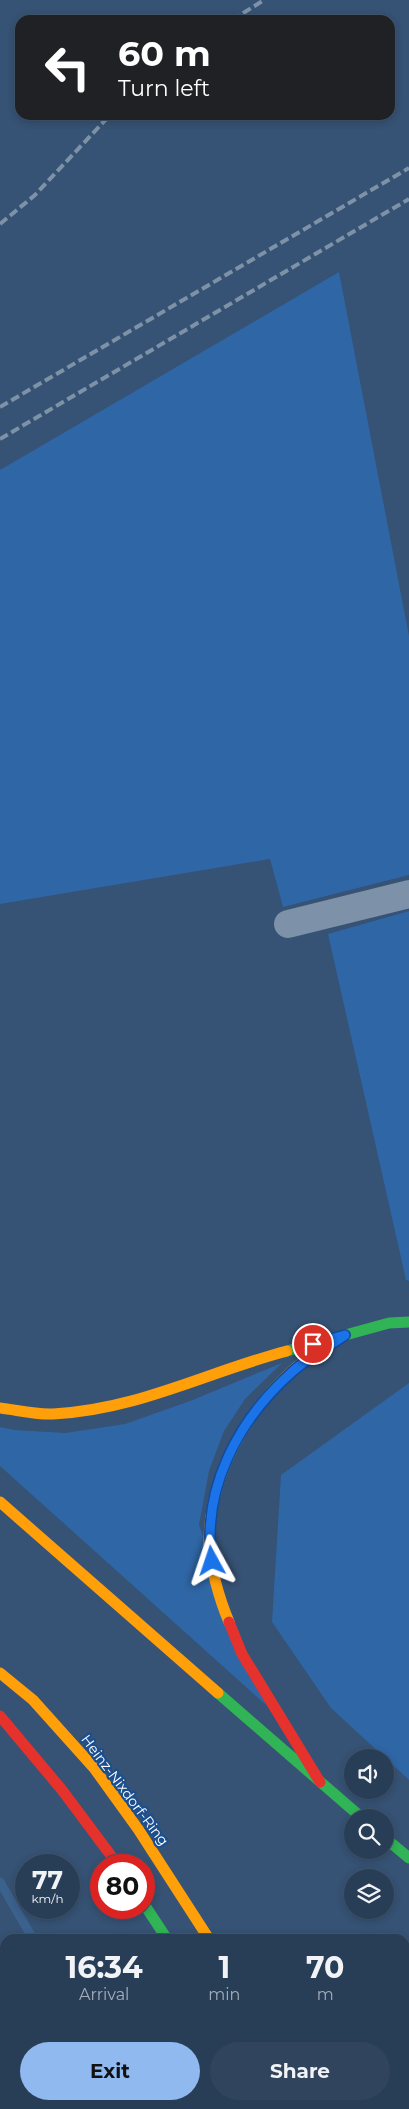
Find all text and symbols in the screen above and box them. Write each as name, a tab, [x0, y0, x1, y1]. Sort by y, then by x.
text: 60 m	[118, 32, 211, 75]
icon: left	[35, 35, 100, 100]
text: Turn left	[118, 75, 210, 102]
pin	[292, 1323, 334, 1365]
icon: arrive	[299, 1330, 327, 1358]
position arrow	[185, 1534, 237, 1586]
street label: Heinz-Nixdorf-Ring	[77, 1731, 173, 1849]
map controls	[344, 1749, 394, 1919]
button: sound	[344, 1749, 394, 1799]
button: search	[344, 1809, 394, 1859]
speed limit sign: 80	[90, 1854, 155, 1919]
text: 77	[32, 1865, 63, 1895]
button: layers	[344, 1869, 394, 1919]
text: km/h	[31, 1891, 64, 1906]
text: 16:34	[66, 1949, 143, 1986]
text: 1	[219, 1949, 230, 1986]
text: 70	[306, 1949, 344, 1986]
text: Arrival	[79, 1985, 129, 2004]
text: min	[208, 1985, 240, 2004]
text: m	[317, 1985, 334, 2004]
button: Exit	[20, 2042, 200, 2100]
button: Share	[210, 2042, 390, 2100]

